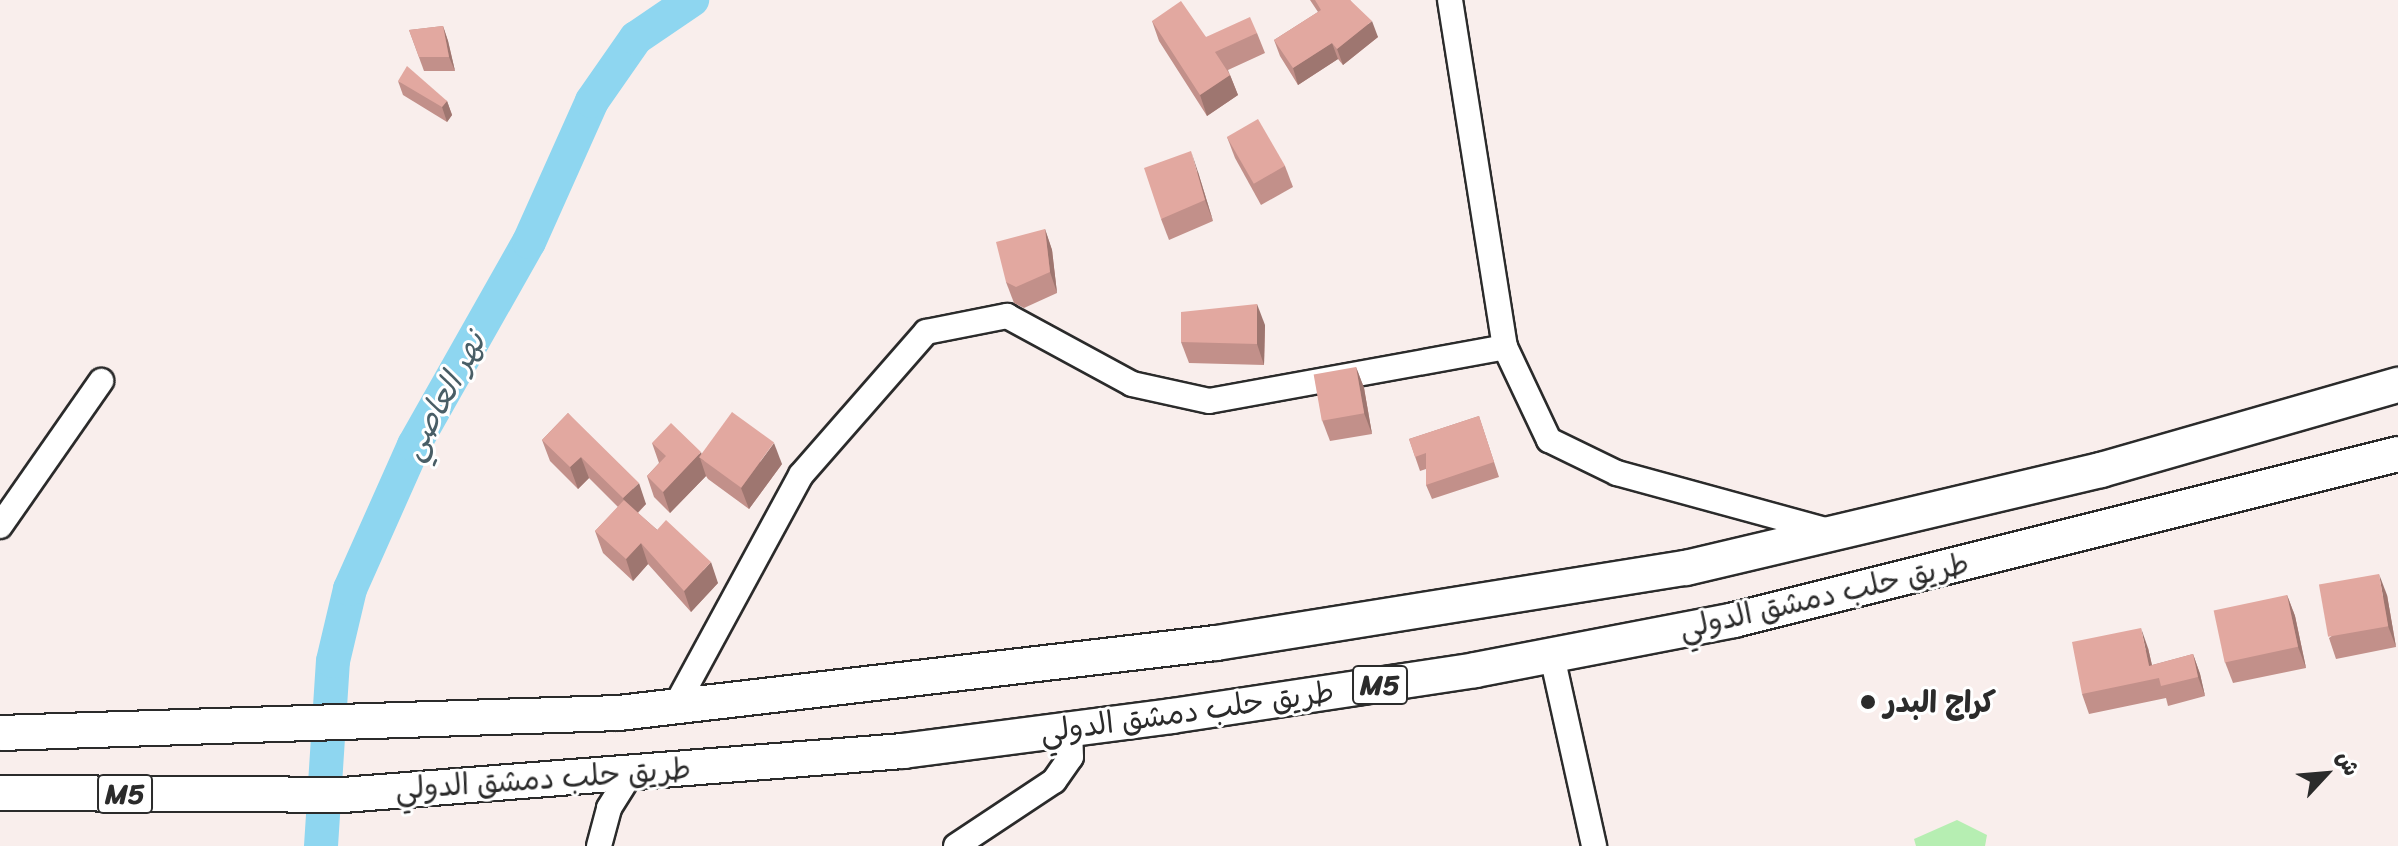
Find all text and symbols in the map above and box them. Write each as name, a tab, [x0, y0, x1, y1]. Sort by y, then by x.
water label: نهر العاصي	[393, 326, 495, 466]
street label: طريق حلب دمشق الدولي	[1676, 545, 1972, 647]
road number: M5	[1352, 661, 1408, 709]
street label: طريق حلب دمشق الدولي	[1038, 674, 1336, 750]
place label: كراج البدر	[1884, 684, 1996, 720]
marker: كراج البدر	[1859, 693, 1877, 711]
north arrow	[2286, 734, 2366, 814]
text: ش	[2325, 744, 2371, 783]
street label: طريق حلب دمشق الدولي	[394, 751, 692, 807]
road number: M5	[97, 770, 153, 818]

